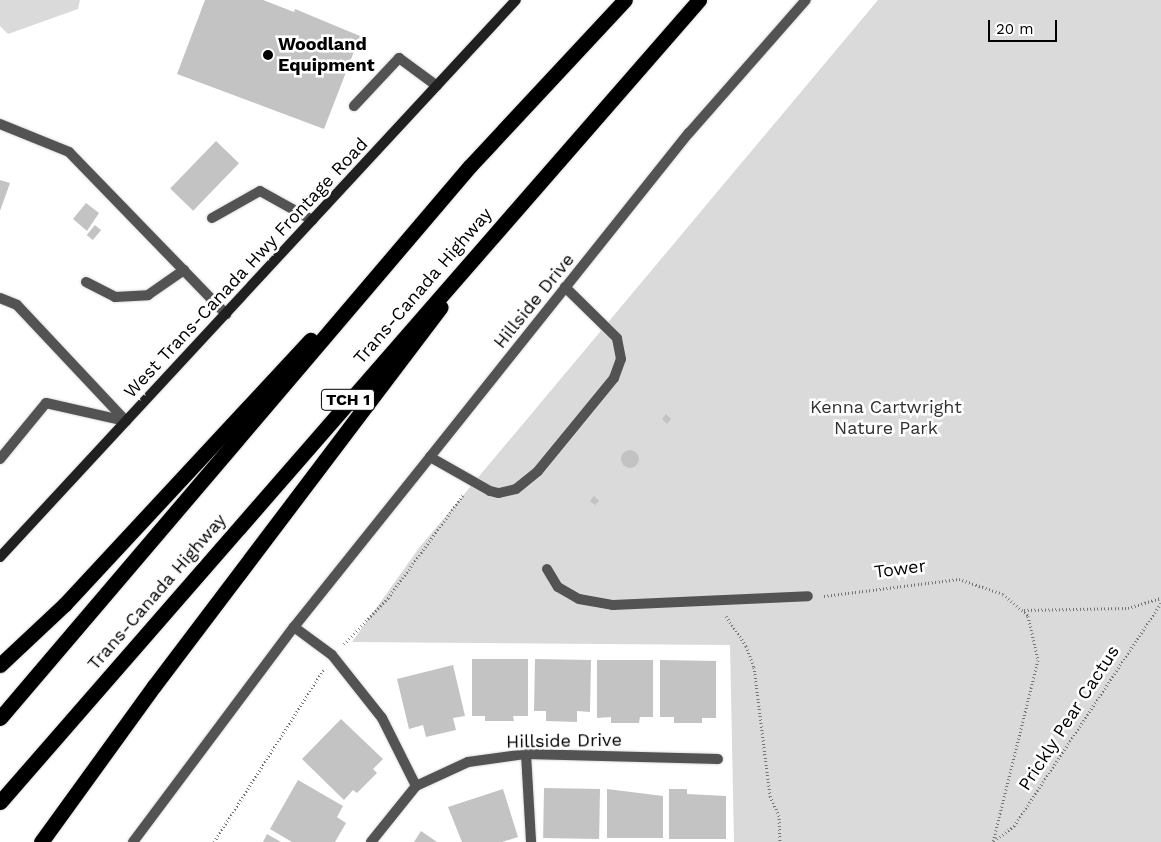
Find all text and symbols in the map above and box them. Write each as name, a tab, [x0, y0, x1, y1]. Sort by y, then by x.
scale bar	[991, 10, 1060, 42]
text: 20 m	[996, 20, 1034, 38]
place label: Woodland Equipment	[278, 34, 375, 76]
marker: Woodland Equipment	[262, 49, 274, 61]
street label: West Trans-Canada Hwy Frontage Road	[119, 133, 373, 403]
street label: Trans-Canada Highway	[349, 203, 497, 369]
street label: Hillside Drive	[489, 249, 579, 353]
road number: TCH 1	[320, 386, 376, 414]
park label: Kenna Cartwright Nature Park	[810, 397, 962, 439]
street label: Trans-Canada Highway	[83, 509, 231, 675]
street label: Tower	[873, 555, 927, 583]
street label: Prickly Pear Cactus	[1014, 641, 1124, 795]
street label: Hillside Drive	[506, 729, 622, 753]

